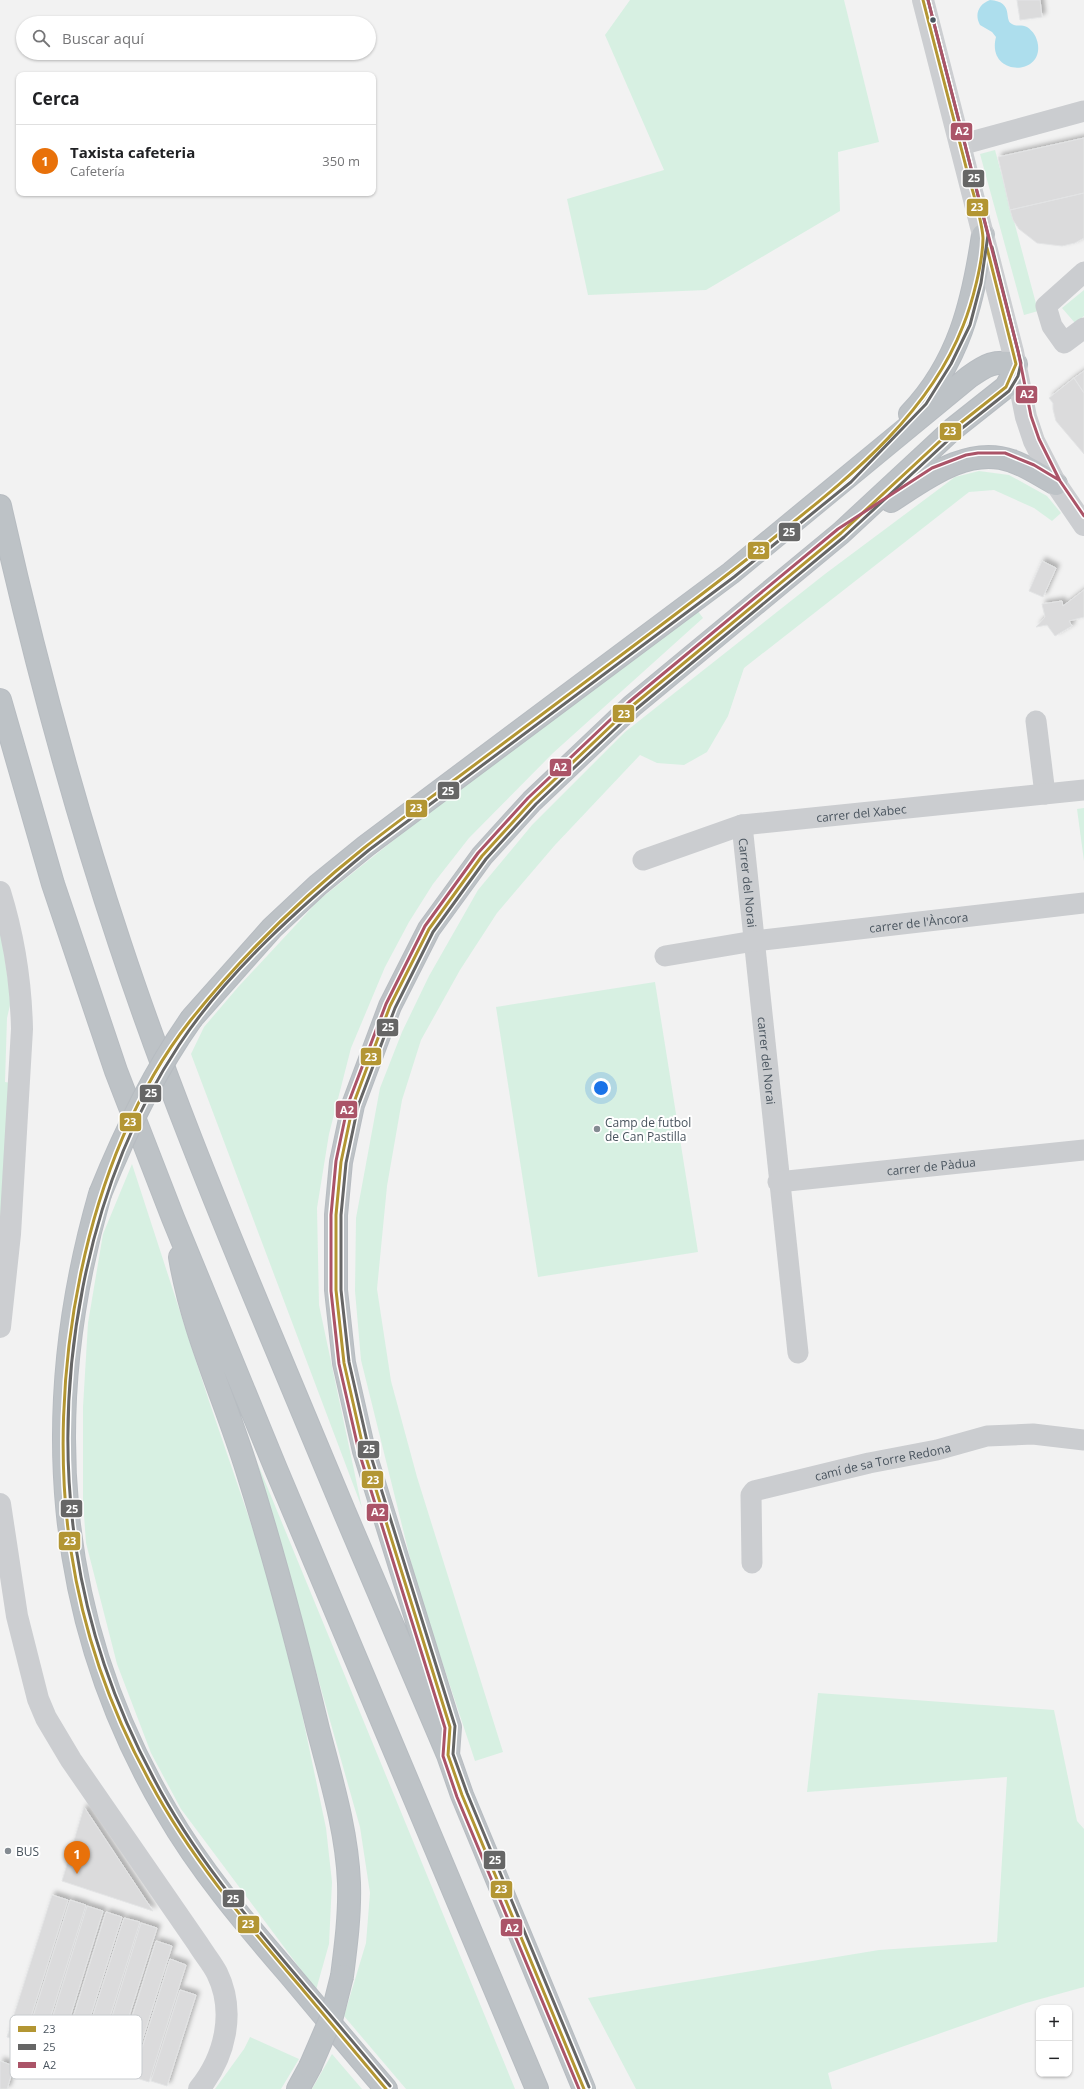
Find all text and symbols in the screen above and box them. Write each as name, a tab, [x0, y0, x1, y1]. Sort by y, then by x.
unlabelled marker	[928, 15, 938, 25]
search box	[16, 16, 376, 60]
icon: search	[30, 27, 52, 49]
text: Buscar aquí	[62, 28, 144, 48]
text: Cerca	[32, 87, 80, 110]
line badge: A2	[950, 122, 973, 141]
text: A2	[955, 123, 969, 138]
text: Taxista cafeteria	[70, 142, 195, 162]
text: 1	[41, 152, 49, 170]
text: 350 m	[322, 152, 360, 170]
text: Cafetería	[70, 162, 125, 180]
line badge: 25	[962, 169, 985, 188]
text: 25	[968, 170, 980, 185]
line badge: 23	[966, 198, 989, 217]
text: 23	[971, 199, 983, 214]
line badge: A2	[1015, 385, 1038, 404]
text: A2	[1020, 386, 1034, 401]
line badge: 23	[939, 422, 962, 441]
text: 23	[944, 423, 956, 438]
line badge: 25	[778, 522, 801, 542]
text: 25	[783, 524, 795, 539]
line badge: 23	[747, 541, 770, 560]
text: 23	[753, 542, 765, 557]
line badge: 23	[612, 704, 635, 723]
text: 23	[618, 706, 630, 721]
line badge: A2	[549, 758, 572, 777]
text: A2	[553, 759, 567, 774]
line badge: 25	[437, 781, 460, 800]
text: 25	[442, 783, 454, 798]
line badge: 23	[405, 799, 428, 818]
text: 23	[410, 800, 422, 815]
street label: carrer del Xabec	[815, 800, 908, 826]
street label: Carrer del Norai	[735, 837, 761, 928]
street label: carrer de l'Àncora	[868, 908, 969, 936]
street label: carrer del Norai	[754, 1016, 780, 1105]
line badge: 25	[376, 1018, 399, 1037]
text: 25	[382, 1019, 394, 1034]
line badge: 23	[360, 1047, 382, 1066]
text: 23	[365, 1049, 377, 1064]
your location	[591, 1078, 611, 1098]
line badge: 25	[139, 1084, 162, 1103]
text: 25	[145, 1085, 157, 1100]
line badge: A2	[335, 1100, 358, 1119]
text: A2	[340, 1102, 354, 1117]
line badge: 23	[119, 1112, 142, 1132]
text: 23	[124, 1114, 136, 1129]
place label: Camp de futbol de Can Pastilla	[605, 1114, 691, 1145]
marker: Camp de futbol de Can Pastilla	[592, 1124, 602, 1134]
street label: carrer de Pàdua	[886, 1153, 977, 1179]
street label: camí de sa Torre Redona	[813, 1438, 953, 1484]
line badge: 25	[357, 1440, 380, 1459]
text: 25	[363, 1441, 375, 1456]
line badge: 23	[361, 1470, 384, 1489]
text: 23	[367, 1472, 379, 1487]
line badge: 25	[60, 1499, 83, 1518]
text: 25	[66, 1501, 78, 1516]
line badge: A2	[366, 1503, 389, 1522]
text: A2	[371, 1504, 385, 1519]
line badge: 23	[58, 1531, 81, 1551]
text: 23	[64, 1533, 76, 1548]
pin: 1	[64, 1841, 90, 1874]
place label: BUS	[16, 1843, 39, 1860]
marker: BUS	[3, 1846, 13, 1856]
line badge: 25	[483, 1850, 506, 1870]
text: 25	[489, 1852, 501, 1867]
line badge: 23	[490, 1880, 513, 1899]
text: 23	[495, 1881, 507, 1896]
line badge: 25	[222, 1889, 245, 1908]
text: 25	[227, 1891, 239, 1906]
line badge: 23	[237, 1915, 260, 1934]
text: 23	[242, 1916, 254, 1931]
line badge: A2	[500, 1918, 523, 1937]
text: A2	[505, 1920, 519, 1935]
map controls	[1036, 2005, 1072, 2077]
button: +	[1036, 2005, 1072, 2041]
legend	[10, 2015, 142, 2079]
text: 23	[43, 2021, 56, 2036]
text: 25	[43, 2039, 56, 2054]
button: −	[1036, 2041, 1072, 2077]
text: A2	[43, 2057, 56, 2072]

